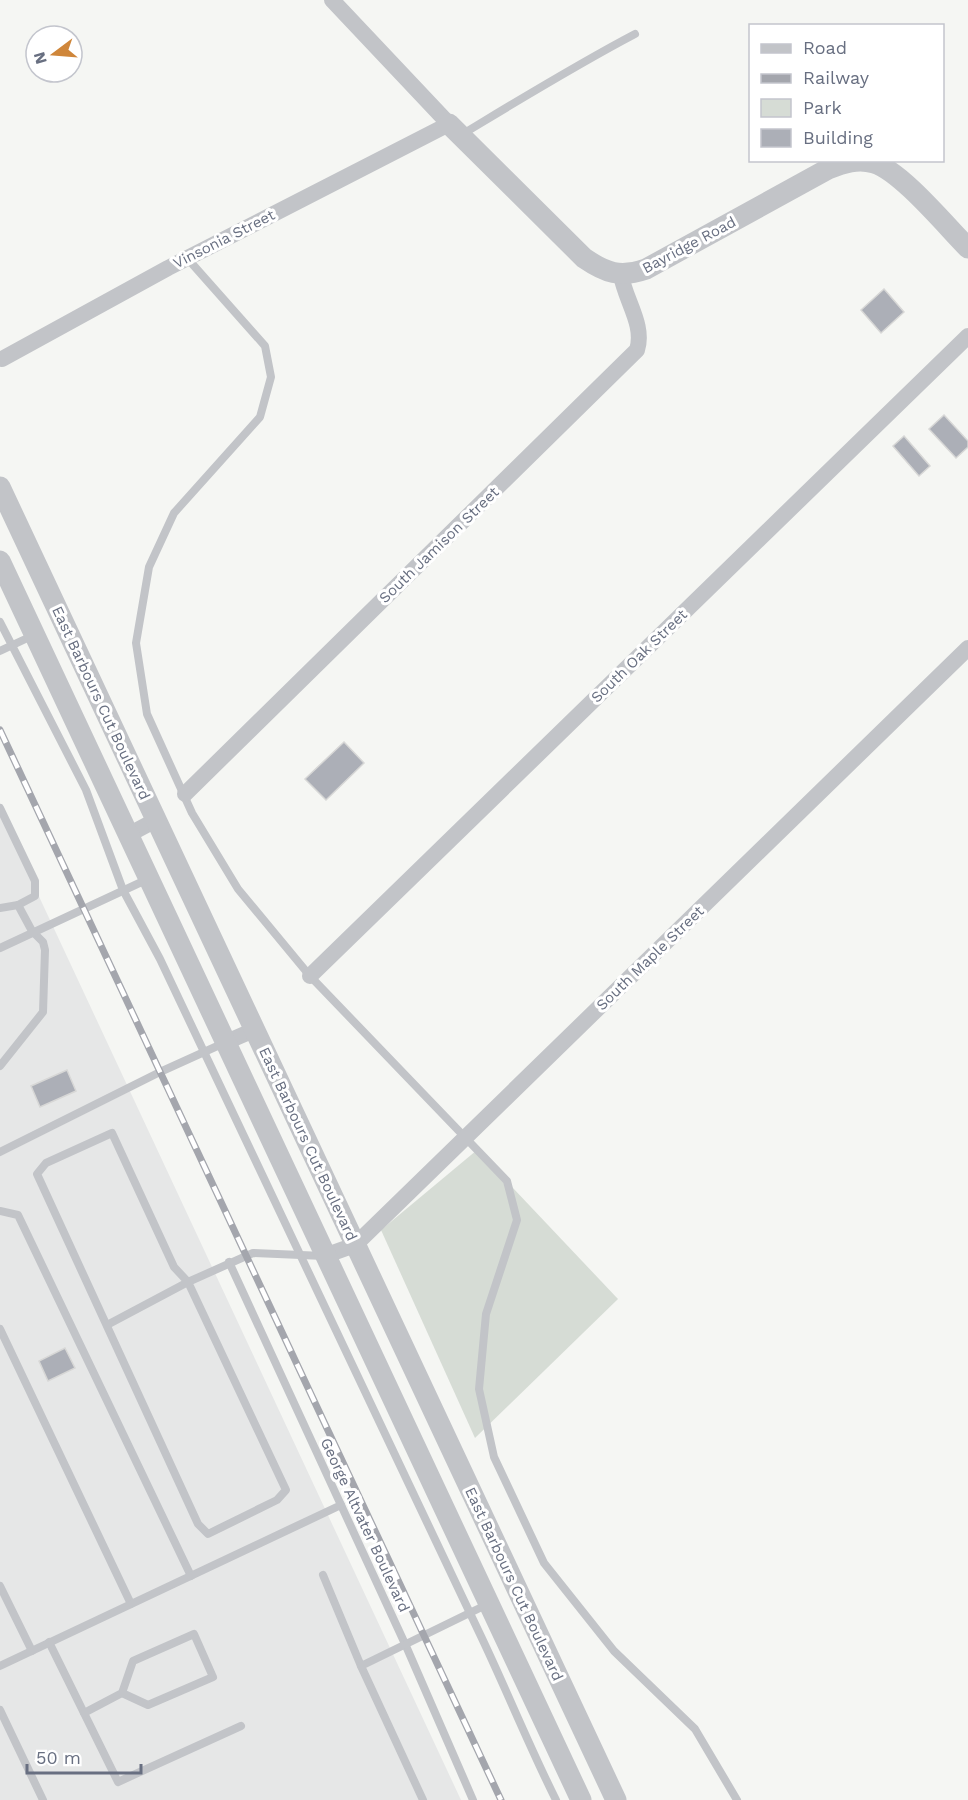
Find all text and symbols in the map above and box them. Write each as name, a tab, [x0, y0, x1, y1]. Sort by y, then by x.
north arrow	[24, 24, 84, 84]
legend	[749, 24, 944, 162]
text: Road	[803, 37, 847, 58]
text: N	[29, 50, 51, 66]
text: Railway	[803, 67, 870, 88]
text: Park	[803, 97, 842, 118]
text: Building	[803, 127, 873, 148]
street label: Vinsonia Street	[170, 205, 278, 272]
street label: Bayridge Road	[639, 213, 739, 277]
street label: South Jamison Street	[375, 483, 503, 607]
street label: East Barbours Cut Boulevard	[48, 603, 154, 803]
street label: South Oak Street	[587, 605, 691, 706]
street label: South Maple Street	[592, 901, 708, 1014]
street label: East Barbours Cut Boulevard	[255, 1044, 361, 1244]
street label: George Altvater Boulevard	[317, 1435, 413, 1615]
street label: East Barbours Cut Boulevard	[461, 1484, 567, 1684]
scale bar	[27, 1737, 141, 1775]
text: 50 m	[36, 1747, 81, 1768]

